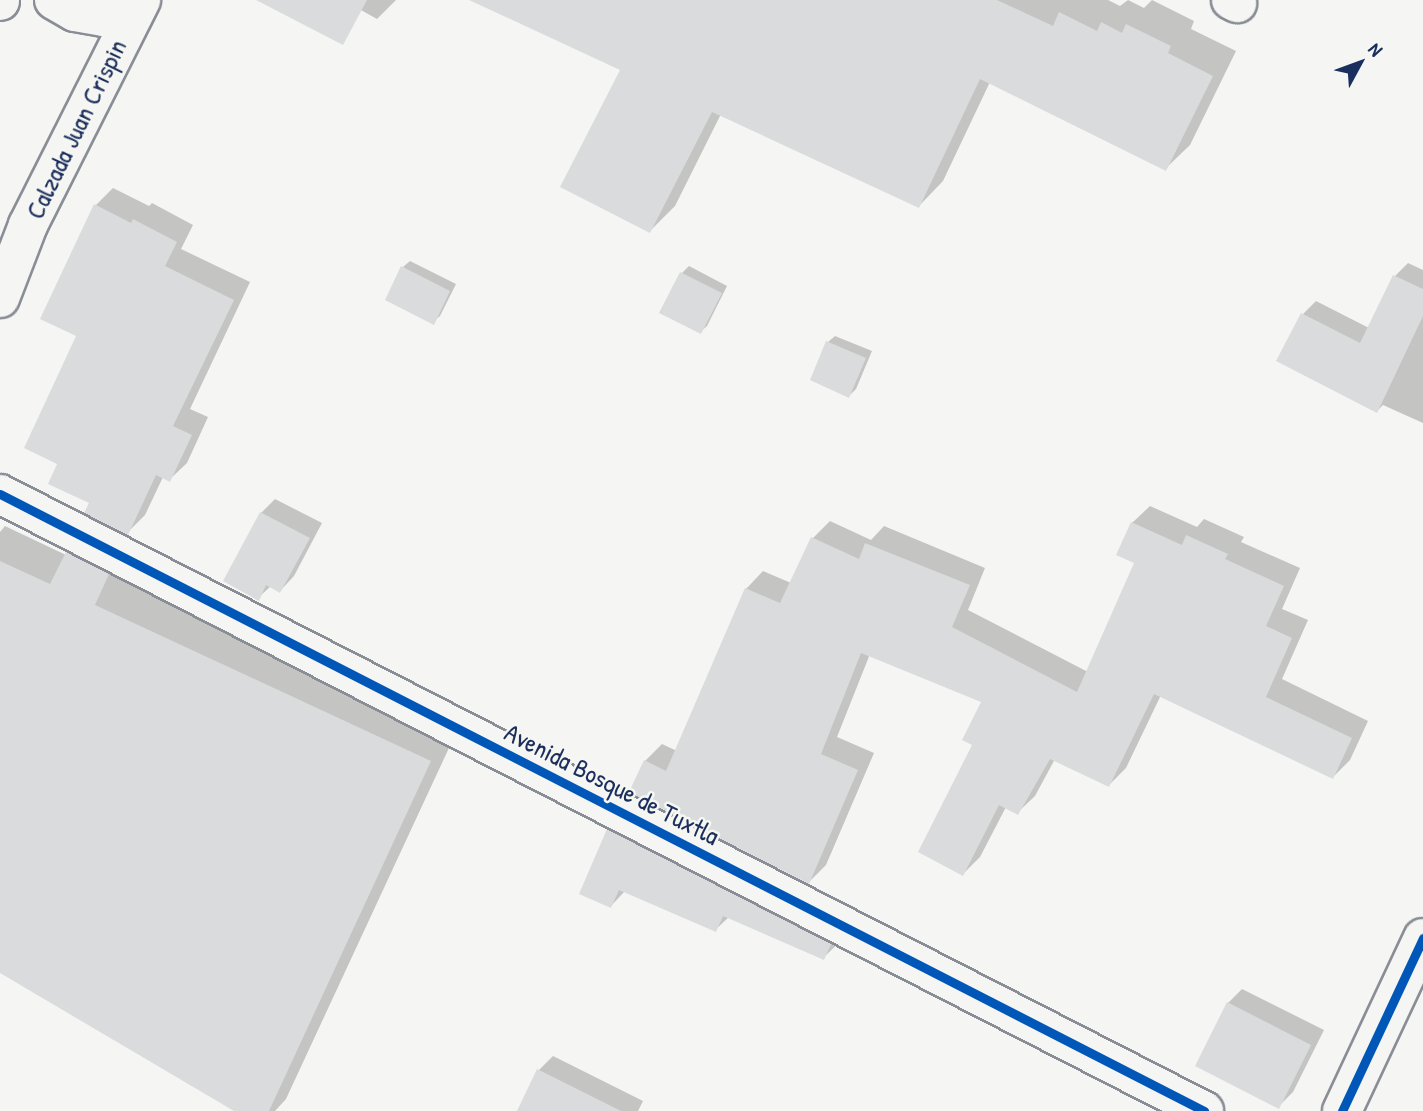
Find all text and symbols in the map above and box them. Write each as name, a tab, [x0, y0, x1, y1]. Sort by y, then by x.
north arrow	[1325, 28, 1395, 98]
street label: Calzada Juan Crispin	[19, 34, 133, 224]
text: N	[1363, 37, 1389, 62]
street label: Avenida Bosque de Tuxtla	[500, 716, 724, 852]

